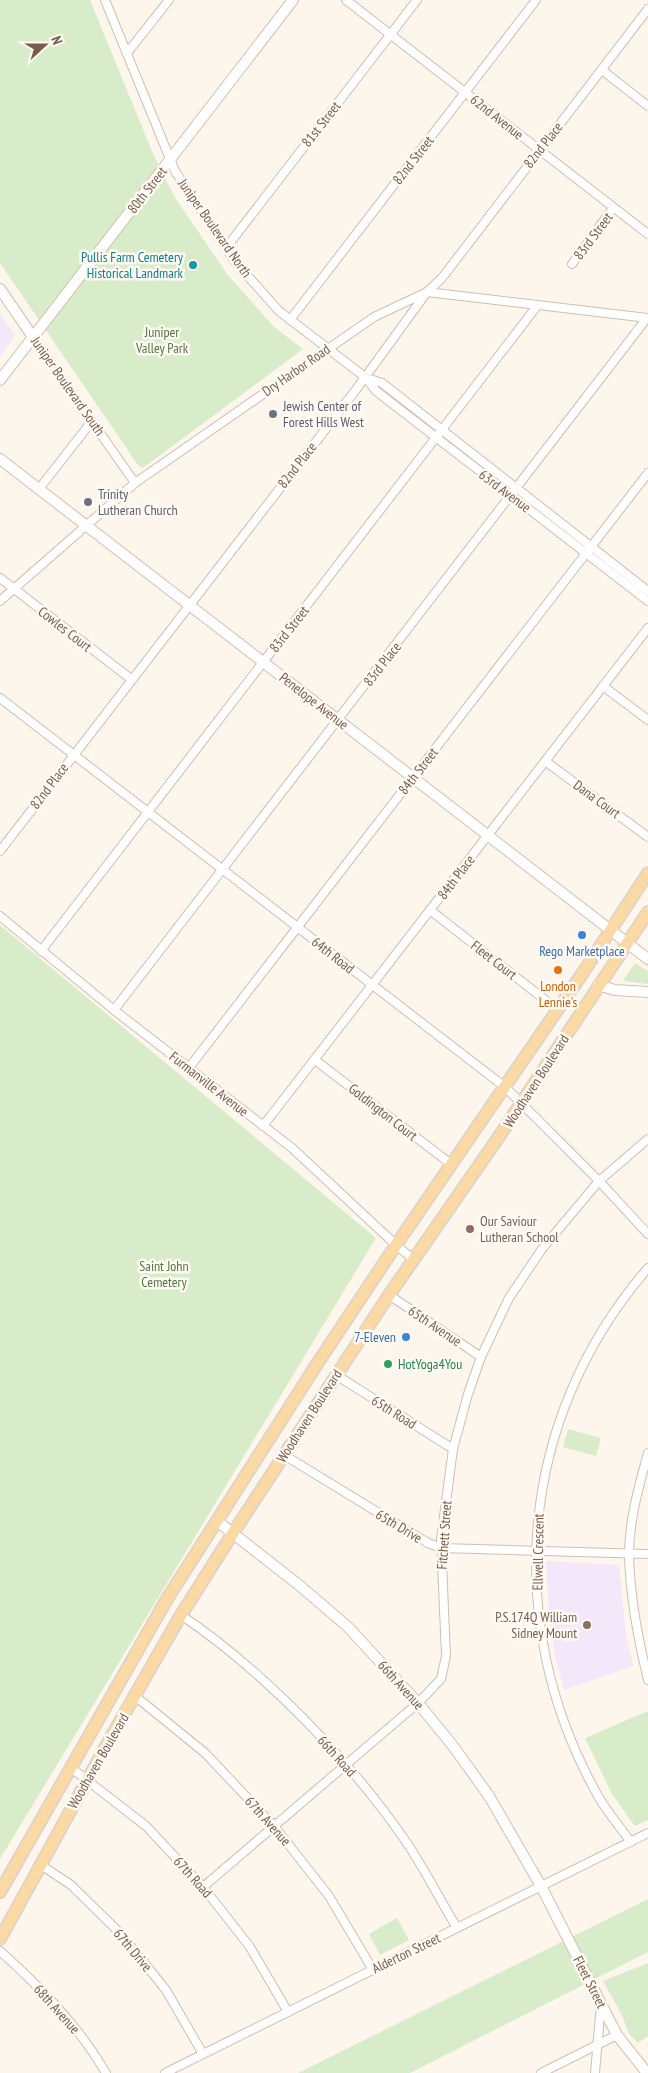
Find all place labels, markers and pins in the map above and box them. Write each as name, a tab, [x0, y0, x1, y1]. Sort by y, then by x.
place label: Pullis Farm Cemetery Historical Landmark	[81, 248, 184, 282]
marker: Pullis Farm Cemetery Historical Landmark	[187, 259, 199, 271]
place label: Jewish Center of Forest Hills West	[282, 397, 364, 431]
marker: Jewish Center of Forest Hills West	[267, 408, 279, 420]
place label: Trinity Lutheran Church	[98, 485, 178, 519]
marker: Trinity Lutheran Church	[82, 496, 94, 508]
marker: Rego Marketplace	[576, 929, 588, 941]
place label: Rego Marketplace	[539, 942, 625, 960]
marker: London Lennie's	[552, 964, 564, 976]
place label: London Lennie's	[539, 977, 577, 1011]
place label: Our Saviour Lutheran School	[480, 1212, 559, 1246]
marker: Our Saviour Lutheran School	[464, 1223, 476, 1235]
place label: 7-Eleven	[354, 1328, 396, 1346]
marker: 7-Eleven	[400, 1331, 412, 1343]
place label: HotYoga4You	[398, 1355, 462, 1373]
marker: HotYoga4You	[382, 1358, 394, 1370]
place label: P.S.174Q William Sidney Mount	[495, 1608, 577, 1642]
marker: P.S.174Q William Sidney Mount	[581, 1619, 593, 1631]

